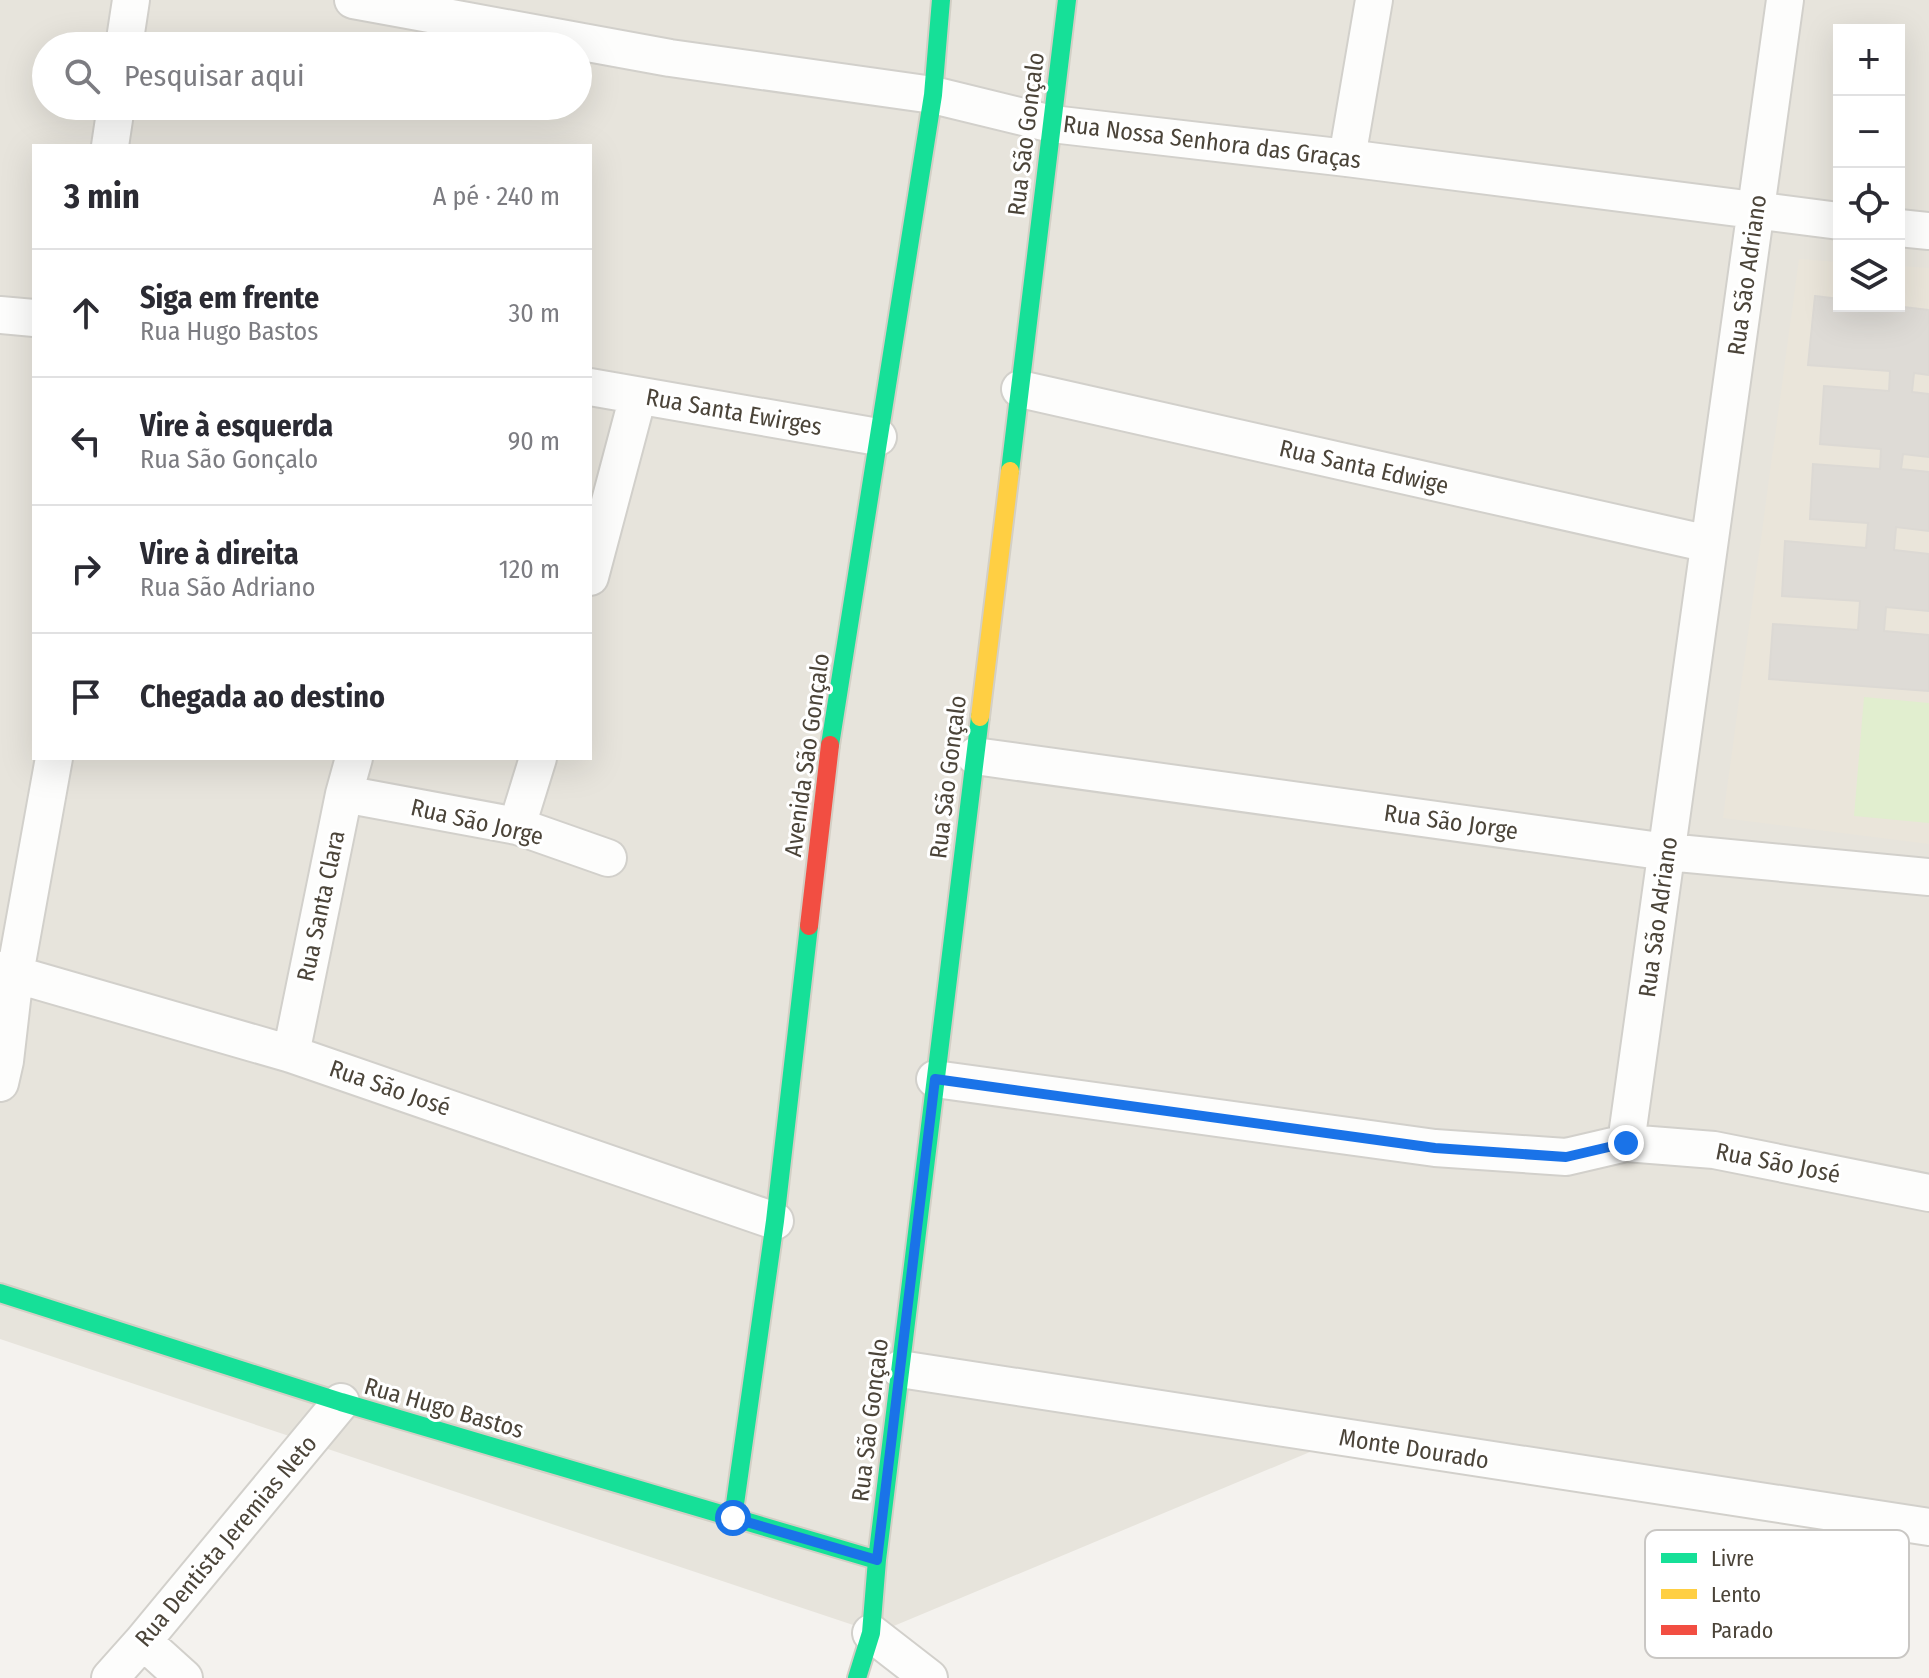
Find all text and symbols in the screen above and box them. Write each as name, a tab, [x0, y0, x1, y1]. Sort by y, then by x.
map controls	[1833, 24, 1905, 312]
button: +	[1833, 24, 1905, 96]
search box	[32, 32, 592, 120]
street label: Rua São Gonçalo	[1002, 51, 1050, 217]
icon: search	[60, 54, 104, 98]
text: Pesquisar aqui	[124, 58, 305, 94]
button: −	[1833, 96, 1905, 168]
street label: Rua Nossa Senhora das Graças	[1062, 110, 1362, 174]
button: locate	[1833, 168, 1905, 240]
text: 3 min	[64, 176, 140, 217]
text: A pé · 240 m	[433, 181, 560, 212]
street label: Rua São Adriano	[1722, 193, 1772, 357]
button: layers	[1833, 240, 1905, 312]
text: Siga em frente	[140, 280, 319, 316]
icon: ahead	[64, 291, 108, 335]
text: 30 m	[509, 298, 560, 329]
text: Rua Hugo Bastos	[140, 316, 318, 347]
street label: Rua Santa Ewirges	[644, 383, 824, 441]
text: Vire à esquerda	[140, 408, 333, 444]
icon: left	[64, 419, 108, 463]
text: 90 m	[508, 426, 560, 457]
street label: Rua Santa Edwige	[1277, 434, 1451, 500]
text: Rua São Gonçalo	[140, 444, 318, 475]
text: Vire à direita	[140, 536, 299, 572]
icon: right	[64, 547, 108, 591]
text: 120 m	[499, 554, 560, 585]
text: Rua São Adriano	[140, 572, 315, 603]
street label: Avenida São Gonçalo	[779, 651, 835, 859]
icon: arrive	[64, 675, 108, 719]
text: Chegada ao destino	[140, 679, 385, 715]
street label: Rua São Gonçalo	[924, 694, 972, 860]
street label: Rua São Jorge	[408, 793, 546, 851]
street label: Rua São Jorge	[1382, 799, 1520, 845]
street label: Rua Santa Clara	[291, 828, 351, 984]
street label: Rua São Adriano	[1633, 835, 1683, 999]
street label: Rua São José	[326, 1054, 454, 1122]
route end	[1608, 1125, 1644, 1161]
street label: Rua São José	[1713, 1137, 1843, 1189]
street label: Rua São Gonçalo	[846, 1337, 894, 1503]
street label: Rua Hugo Bastos	[361, 1372, 527, 1444]
street label: Monte Dourado	[1337, 1423, 1491, 1475]
street label: Rua Dentista Jeremias Neto	[129, 1430, 323, 1652]
route start	[715, 1500, 751, 1536]
legend	[1645, 1530, 1909, 1658]
text: Livre	[1711, 1545, 1754, 1572]
text: Lento	[1711, 1581, 1761, 1608]
text: Parado	[1711, 1617, 1773, 1644]

